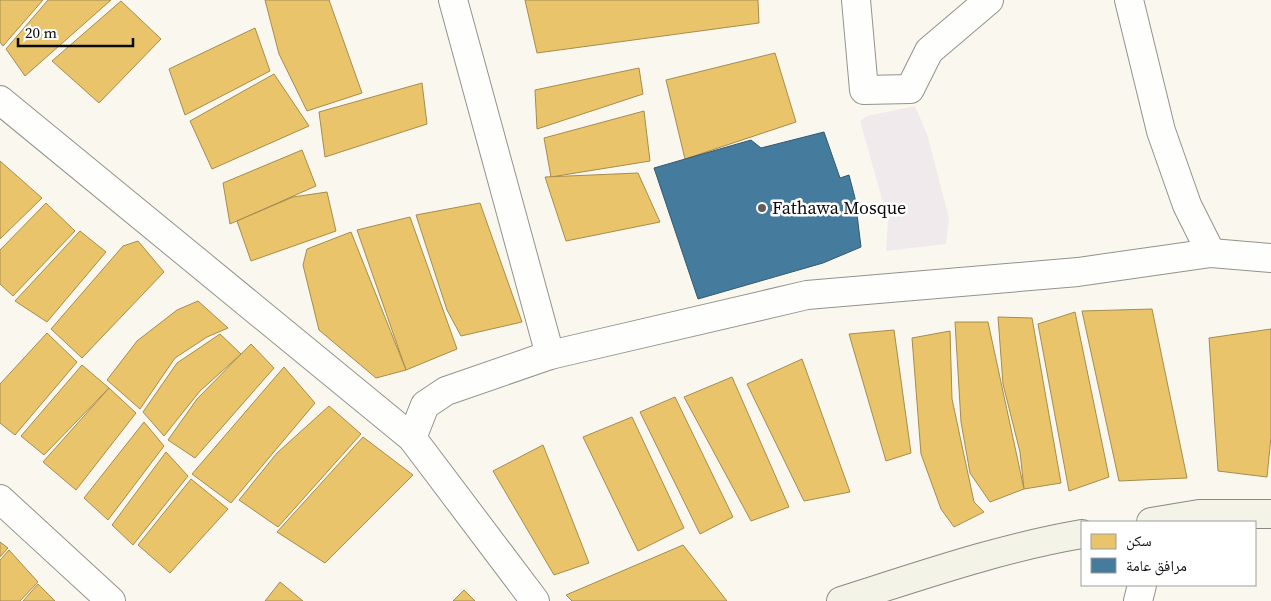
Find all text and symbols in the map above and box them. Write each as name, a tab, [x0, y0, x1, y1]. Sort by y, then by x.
scale bar	[18, 15, 132, 47]
text: 20 m	[25, 22, 57, 43]
place label: Fathawa Mosque	[772, 195, 906, 220]
marker: Fathawa Mosque	[756, 202, 768, 214]
legend	[1081, 521, 1256, 586]
text: سكن	[1126, 530, 1152, 551]
text: مرافق عامة	[1126, 555, 1187, 576]

